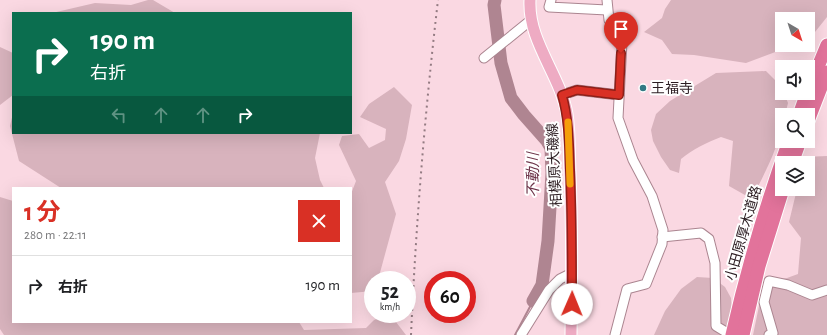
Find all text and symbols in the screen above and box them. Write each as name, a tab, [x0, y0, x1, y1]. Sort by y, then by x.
pin	[604, 12, 638, 53]
north arrow	[775, 12, 815, 52]
map controls	[775, 12, 815, 196]
icon: arrive	[610, 18, 632, 40]
text: 190 m	[90, 27, 155, 55]
icon: right	[24, 28, 76, 80]
button: sound	[775, 60, 815, 100]
text: 右折	[90, 65, 126, 83]
place label: 王福寺	[651, 81, 693, 96]
marker: 王福寺	[638, 83, 648, 93]
icon: left	[108, 104, 130, 126]
icon: ahead	[150, 104, 172, 126]
icon: ahead	[192, 104, 214, 126]
icon: right	[234, 104, 256, 126]
button: search	[775, 108, 815, 148]
street label: 相模原大磯線	[545, 123, 564, 207]
water label: 不動川	[525, 151, 541, 198]
button: layers	[775, 156, 815, 196]
street label: 小田原厚木道路	[723, 184, 764, 282]
button: close	[298, 200, 340, 242]
text: 1 分	[24, 201, 60, 225]
text: 280 m · 22:11	[24, 229, 87, 242]
speed limit sign: 60	[424, 271, 476, 323]
icon: right	[24, 275, 46, 297]
text: 190 m	[305, 278, 340, 293]
text: 右折	[58, 280, 88, 295]
text: 52	[381, 282, 399, 302]
position arrow	[551, 283, 593, 325]
text: km/h	[380, 302, 400, 312]

